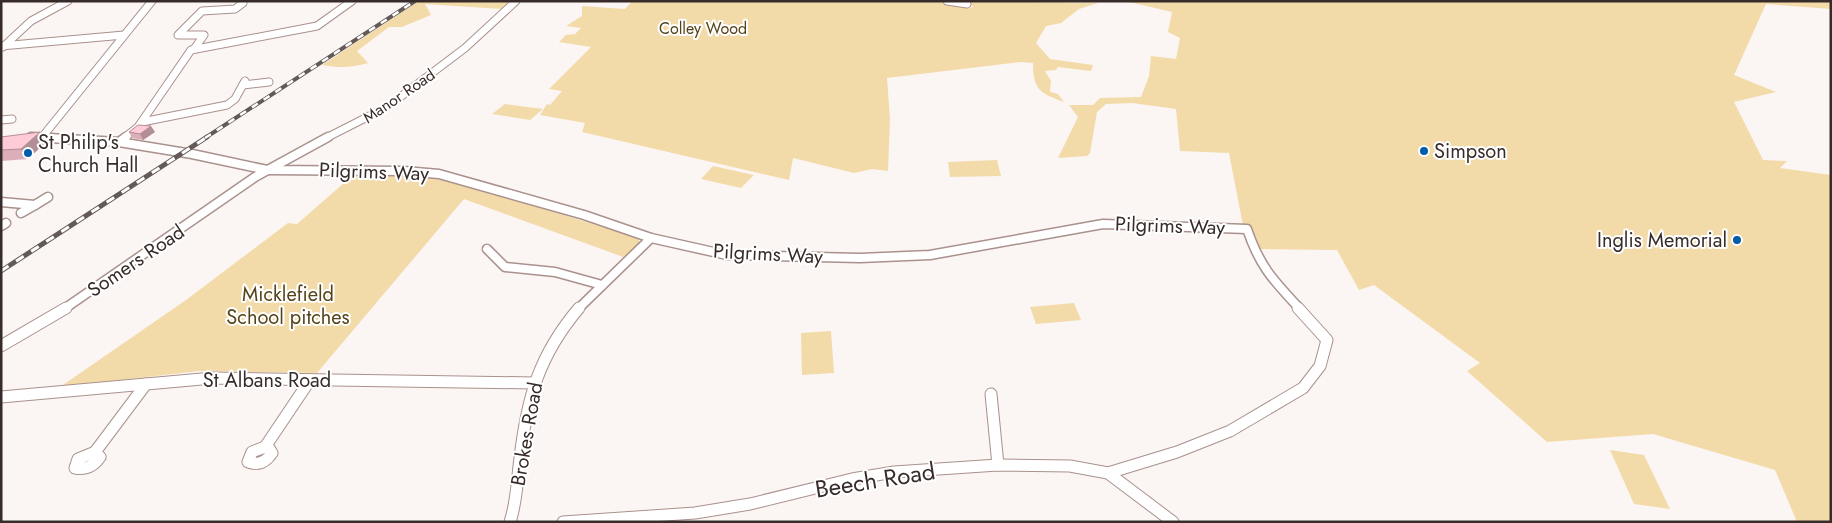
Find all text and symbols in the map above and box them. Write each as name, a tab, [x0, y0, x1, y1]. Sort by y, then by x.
park label: Colley Wood	[659, 17, 747, 40]
street label: Manor Road	[358, 63, 440, 129]
place label: St Philip's Church Hall	[38, 128, 138, 180]
place label: Simpson	[1434, 137, 1507, 166]
marker: Simpson	[1418, 145, 1430, 157]
marker: St Philip's Church Hall	[22, 147, 34, 159]
street label: Pilgrims Way	[319, 156, 430, 188]
street label: Pilgrims Way	[1115, 210, 1226, 242]
street label: Somers Road	[82, 218, 190, 304]
place label: Inglis Memorial	[1597, 226, 1727, 255]
marker: Inglis Memorial	[1731, 234, 1743, 246]
street label: Pilgrims Way	[712, 237, 824, 271]
park label: Micklefield School pitches	[226, 280, 350, 332]
street label: St Albans Road	[203, 366, 331, 395]
street label: Brokes Road	[504, 380, 550, 488]
street label: Beech Road	[812, 453, 938, 507]

